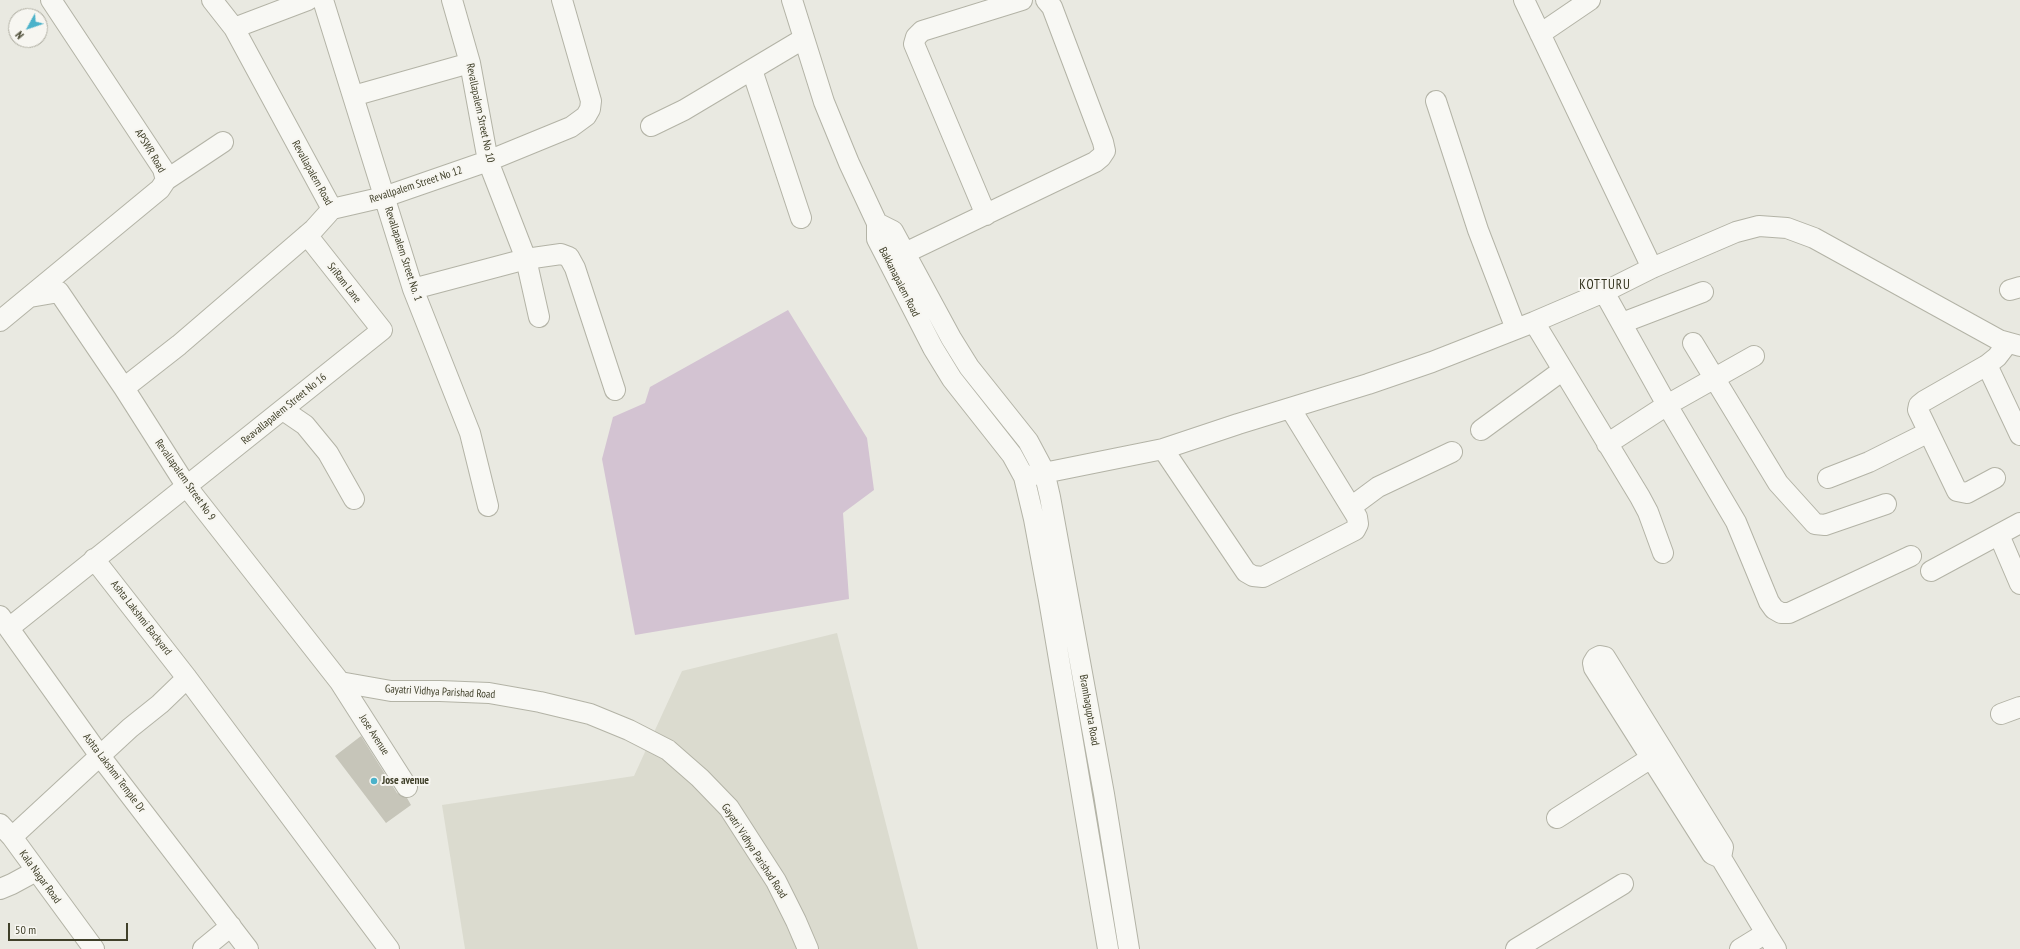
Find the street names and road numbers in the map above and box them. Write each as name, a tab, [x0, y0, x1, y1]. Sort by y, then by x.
street label: Revallapalem Street No 10	[463, 62, 497, 164]
street label: APSWR Road	[132, 127, 168, 175]
street label: Revallapalem Road	[289, 138, 335, 208]
street label: Revallpalem Street No 12	[368, 164, 464, 206]
street label: Revallapalem Street No. 1	[382, 205, 424, 303]
street label: Bakkanapalem Road	[876, 245, 922, 319]
street label: SriRam Lane	[324, 260, 364, 306]
street label: Reavallapalem Street No 16	[239, 371, 329, 447]
street label: Revallapalem Street No 9	[152, 437, 218, 523]
street label: Ashta Lakshmi Backyard	[108, 578, 174, 658]
street label: Bramhagupta Road	[1076, 673, 1102, 747]
street label: Gayatri Vidhya Parishad Road	[385, 683, 495, 701]
street label: Jose Avenue	[356, 712, 392, 758]
street label: Ashta Lakshmi Temple Dr	[80, 731, 148, 815]
street label: Gayatri Vidhya Parishad Road	[718, 801, 790, 901]
street label: Kala Nagar Road	[16, 848, 64, 906]

